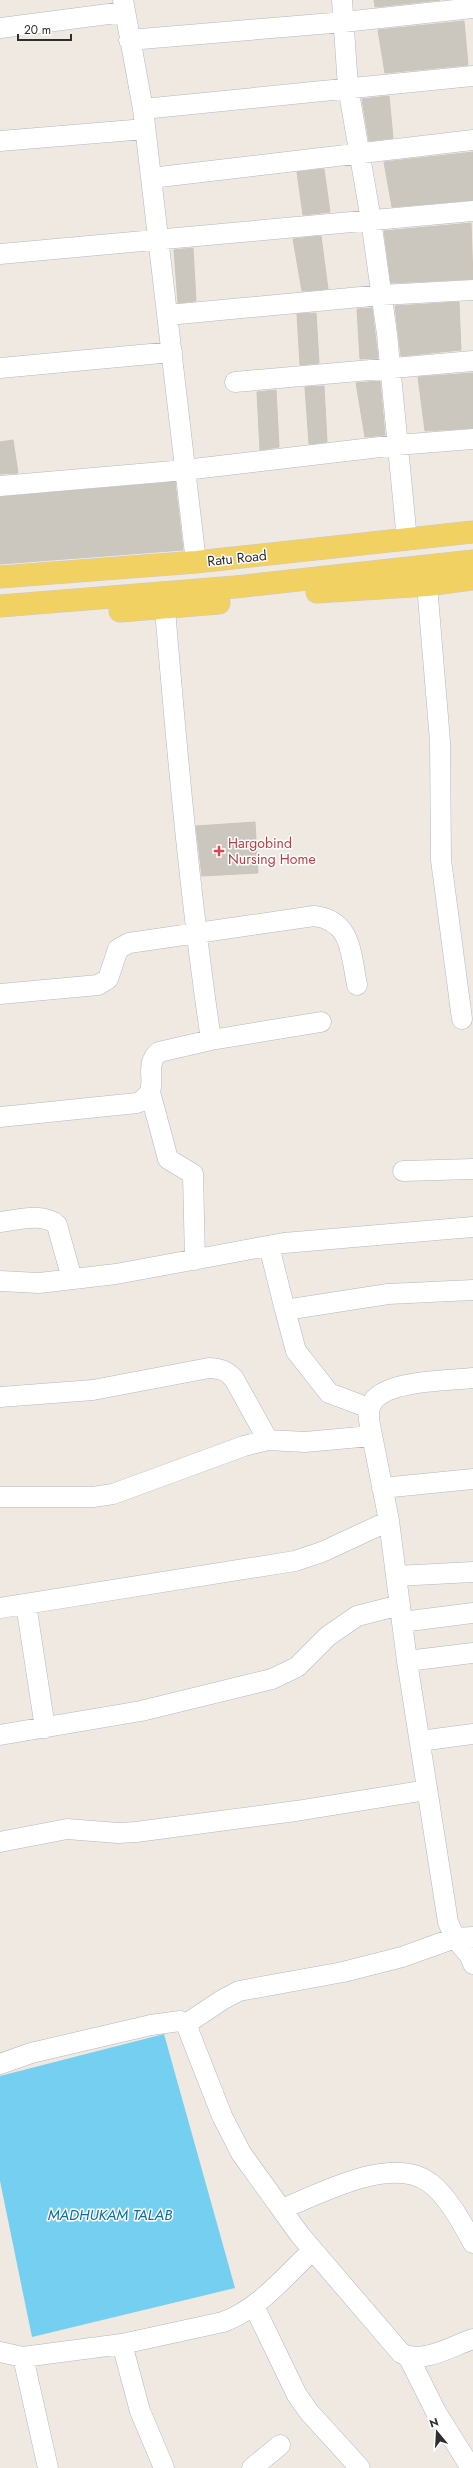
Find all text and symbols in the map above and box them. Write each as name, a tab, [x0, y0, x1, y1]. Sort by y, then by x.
scale bar	[18, 16, 71, 42]
text: 20 m	[24, 21, 51, 39]
street label: Ratu Road	[206, 545, 268, 571]
place label: Hargobind Nursing Home	[228, 833, 316, 869]
marker: Hargobind Nursing Home	[213, 845, 225, 857]
water label: MADHUKAM TALAB	[48, 2204, 172, 2226]
north arrow	[417, 2412, 457, 2452]
text: N	[427, 2414, 441, 2431]

